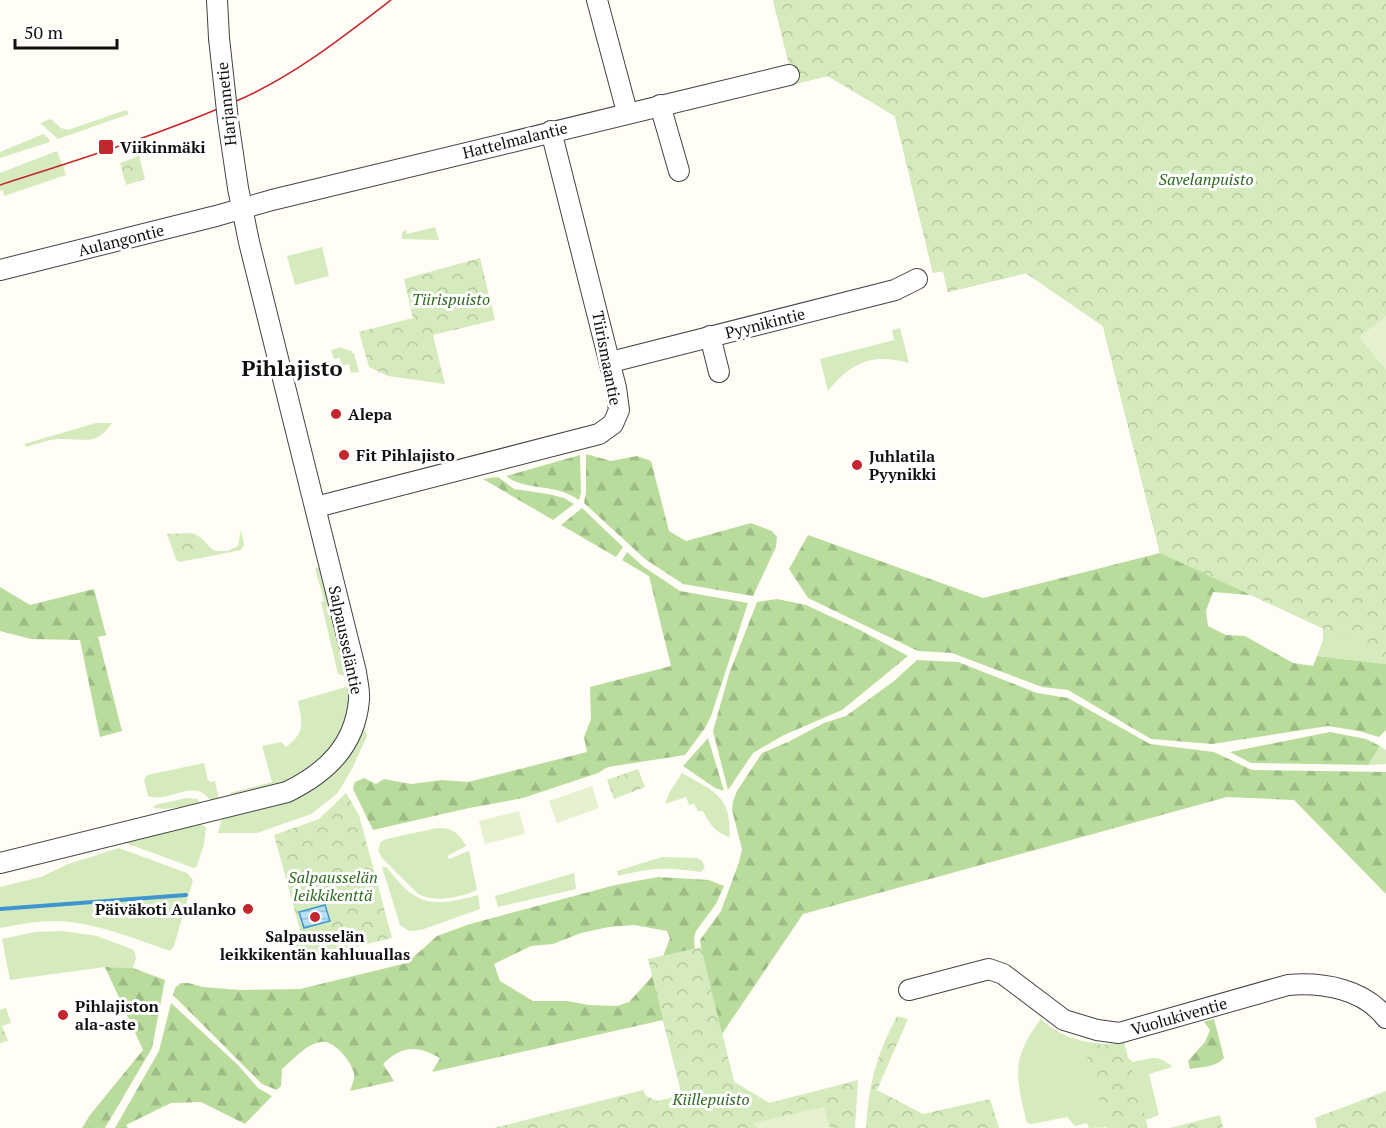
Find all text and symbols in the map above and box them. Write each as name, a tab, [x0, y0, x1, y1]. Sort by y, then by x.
scale bar	[15, 12, 117, 50]
text: 50 m	[24, 20, 64, 44]
street label: Harjannetie	[211, 61, 241, 147]
street label: Hattelmalantie	[460, 116, 570, 164]
place label: Viikinmäki	[120, 136, 206, 158]
marker: Viikinmäki	[97, 138, 115, 156]
park label: Savelanpuisto	[1158, 168, 1254, 190]
street label: Aulangontie	[76, 219, 166, 261]
park label: Tiirispuisto	[412, 288, 490, 310]
street label: Pyynikintie	[723, 302, 807, 344]
street label: Tiirismaantie	[587, 309, 627, 407]
district label: Pihlajisto	[241, 353, 343, 382]
place label: Alepa	[348, 403, 392, 425]
marker: Alepa	[329, 407, 343, 421]
place label: Fit Pihlajisto	[356, 444, 455, 466]
place label: Juhlatila Pyynikki	[869, 445, 936, 485]
marker: Fit Pihlajisto	[337, 448, 351, 462]
marker: Juhlatila Pyynikki	[850, 458, 864, 472]
street label: Salpausseläntie	[324, 583, 368, 697]
park label: Salpausselän leikkikenttä	[288, 866, 378, 906]
place label: Päiväkoti Aulanko	[95, 898, 236, 920]
marker: Päiväkoti Aulanko	[241, 902, 255, 916]
marker: Salpausselän leikkikentän kahluuallas	[308, 910, 322, 924]
place label: Salpausselän leikkikentän kahluuallas	[220, 925, 410, 965]
street label: Vuolukiventie	[1128, 992, 1230, 1040]
place label: Pihlajiston ala-aste	[75, 995, 160, 1035]
marker: Pihlajiston ala-aste	[56, 1008, 70, 1022]
park label: Kiillepuisto	[671, 1088, 750, 1110]

